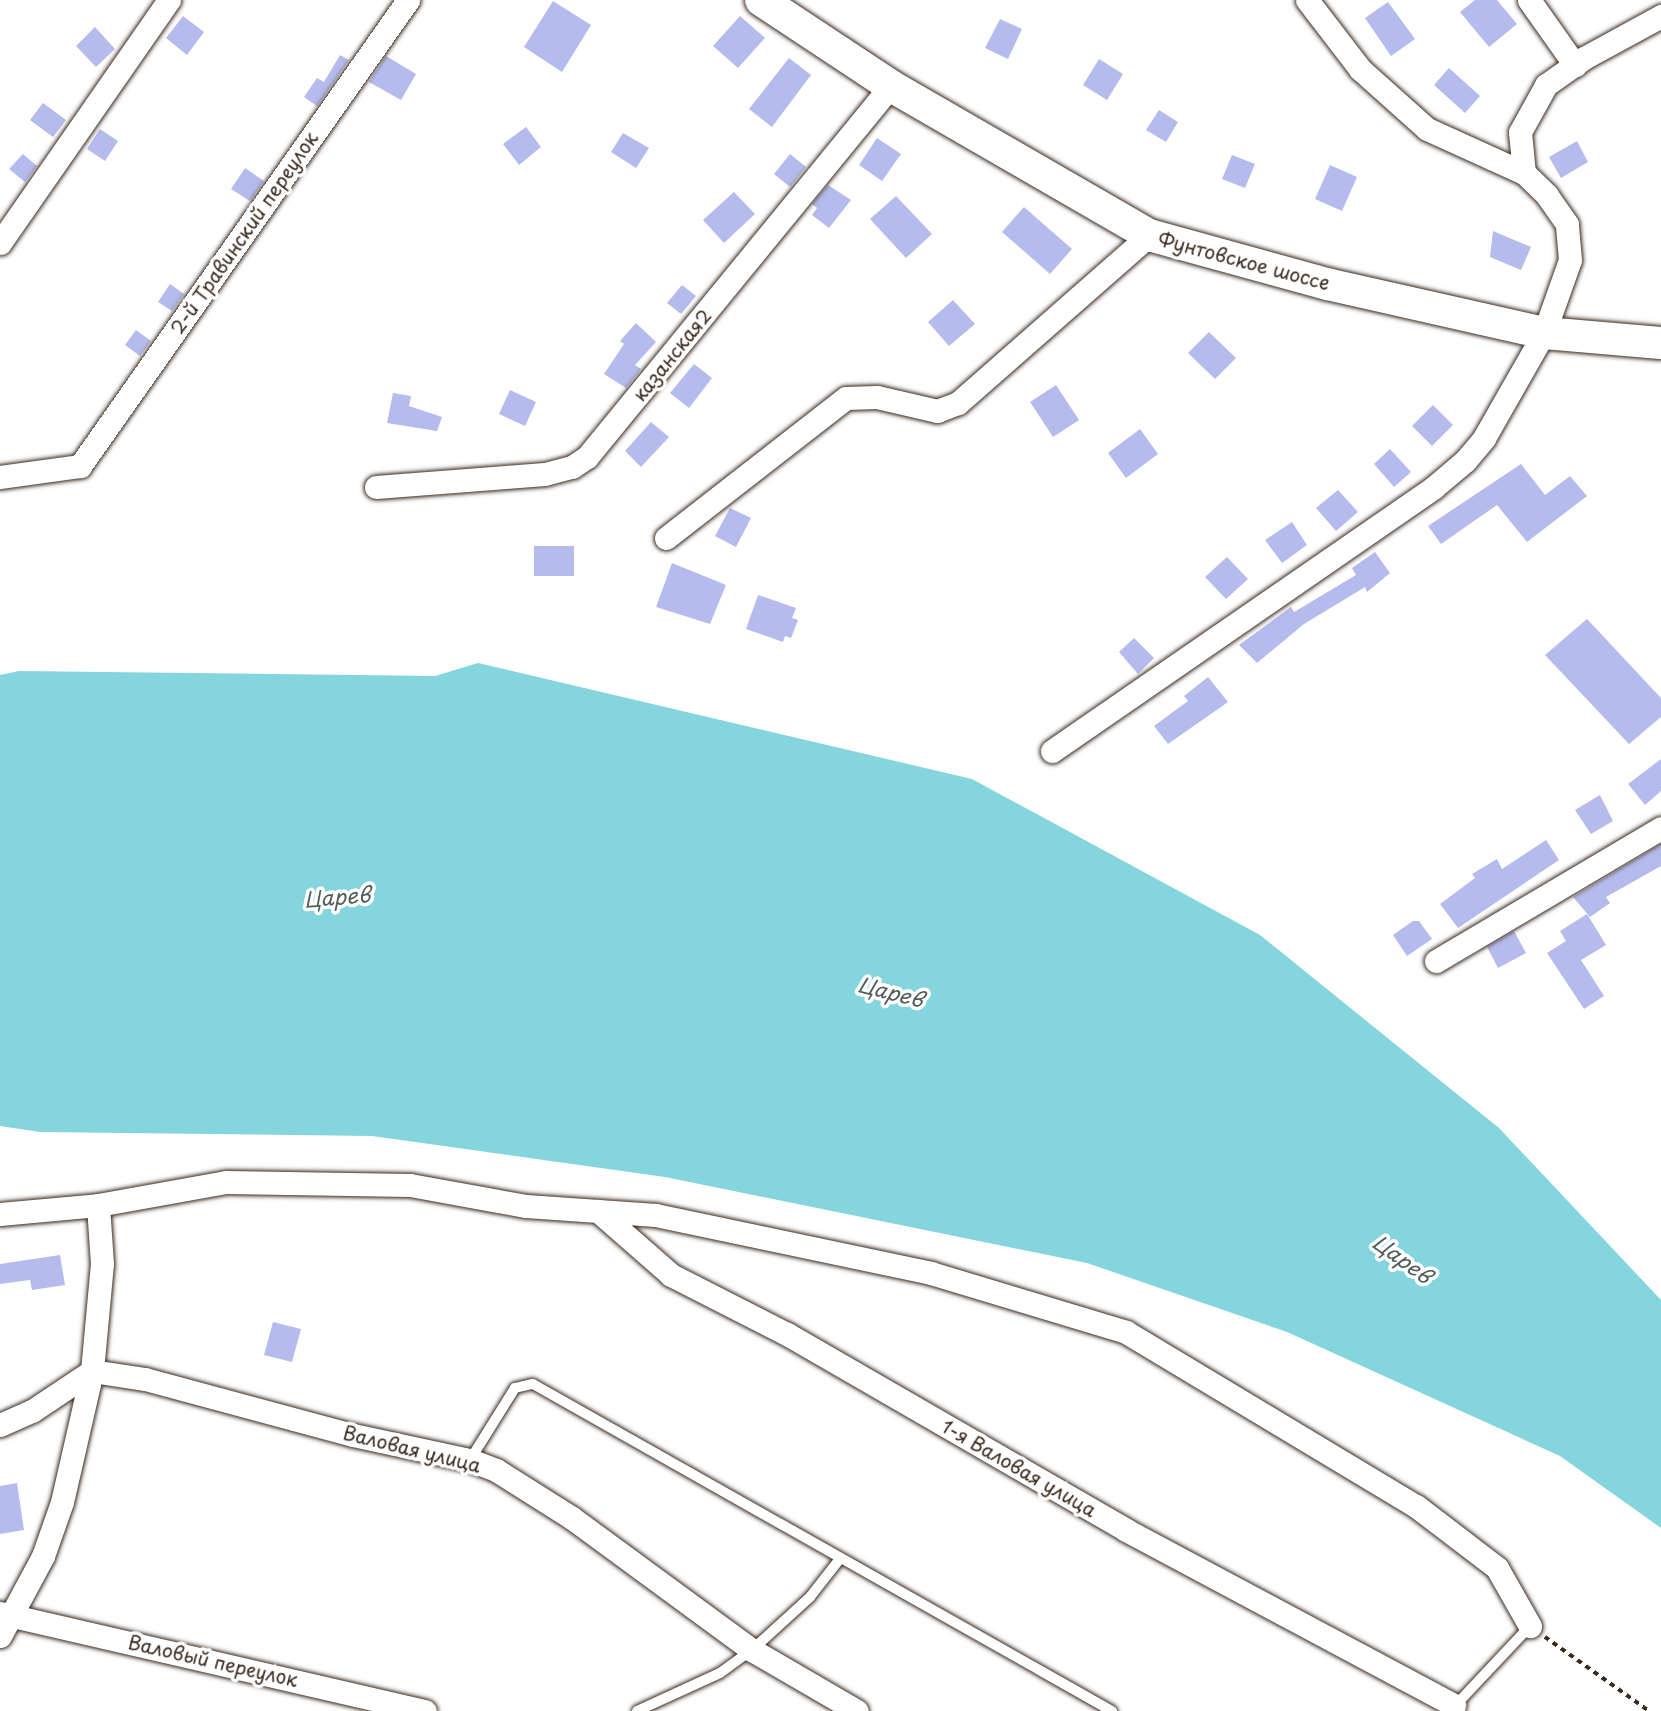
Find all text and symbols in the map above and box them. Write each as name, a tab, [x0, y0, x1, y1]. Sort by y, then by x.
street label: 2-й Травинский переулок	[165, 127, 323, 339]
street label: Фунтовское шоссе	[1156, 227, 1332, 295]
street label: казанская2	[628, 304, 716, 406]
water label: Царев	[303, 881, 371, 911]
water label: Царев	[856, 971, 926, 1011]
water label: Царев	[1369, 1228, 1437, 1288]
street label: 1-я Валовая улица	[937, 1414, 1101, 1522]
street label: Валовая улица	[341, 1421, 483, 1477]
street label: Валовый переулок	[126, 1630, 300, 1692]

